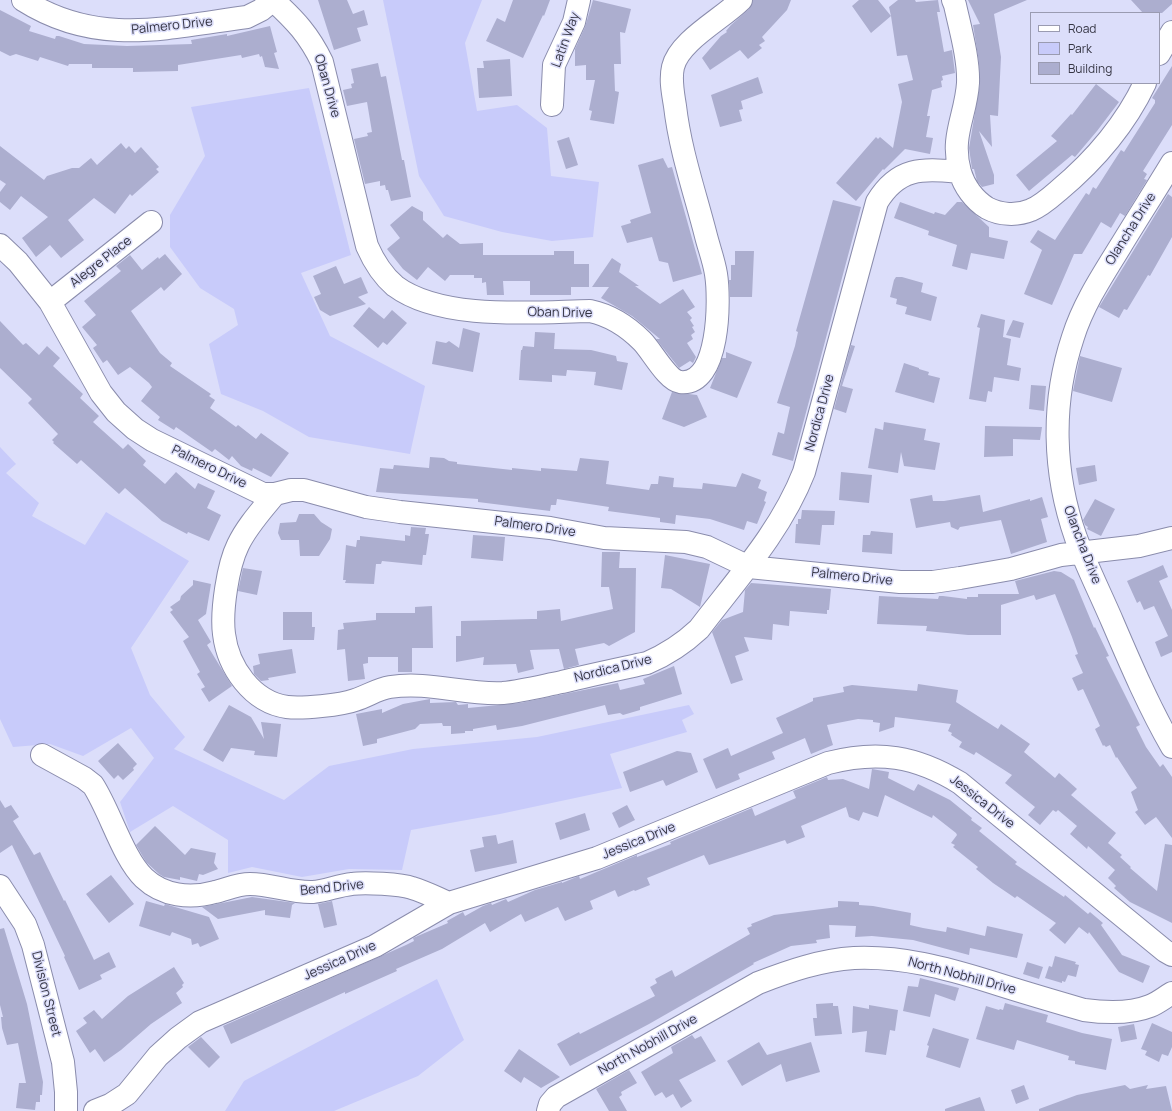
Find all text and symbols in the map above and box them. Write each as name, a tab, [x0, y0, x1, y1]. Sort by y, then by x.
street label: Latin Way	[549, 10, 583, 70]
legend	[1030, 12, 1160, 84]
street label: Palmero Drive	[131, 14, 213, 38]
text: Road	[1068, 20, 1096, 37]
text: Park	[1068, 40, 1092, 57]
street label: Oban Drive	[311, 53, 343, 119]
text: Building	[1068, 60, 1112, 77]
street label: Olancha Drive	[1103, 190, 1159, 268]
street label: Alegre Place	[67, 233, 135, 291]
street label: Oban Drive	[527, 305, 593, 321]
street label: Nordica Drive	[802, 373, 838, 453]
street label: Palmero Drive	[169, 442, 249, 492]
street label: Olancha Drive	[1060, 504, 1104, 586]
street label: Palmero Drive	[493, 514, 577, 540]
street label: Palmero Drive	[811, 565, 893, 589]
street label: Nordica Drive	[573, 652, 653, 686]
street label: Jessica Drive	[947, 772, 1017, 832]
street label: Jessica Drive	[600, 819, 678, 863]
street label: Bend Drive	[299, 877, 365, 899]
street label: Jessica Drive	[301, 938, 379, 984]
street label: Division Street	[28, 950, 64, 1038]
street label: North Nobhill Drive	[906, 954, 1018, 998]
street label: North Nobhill Drive	[596, 1011, 700, 1079]

